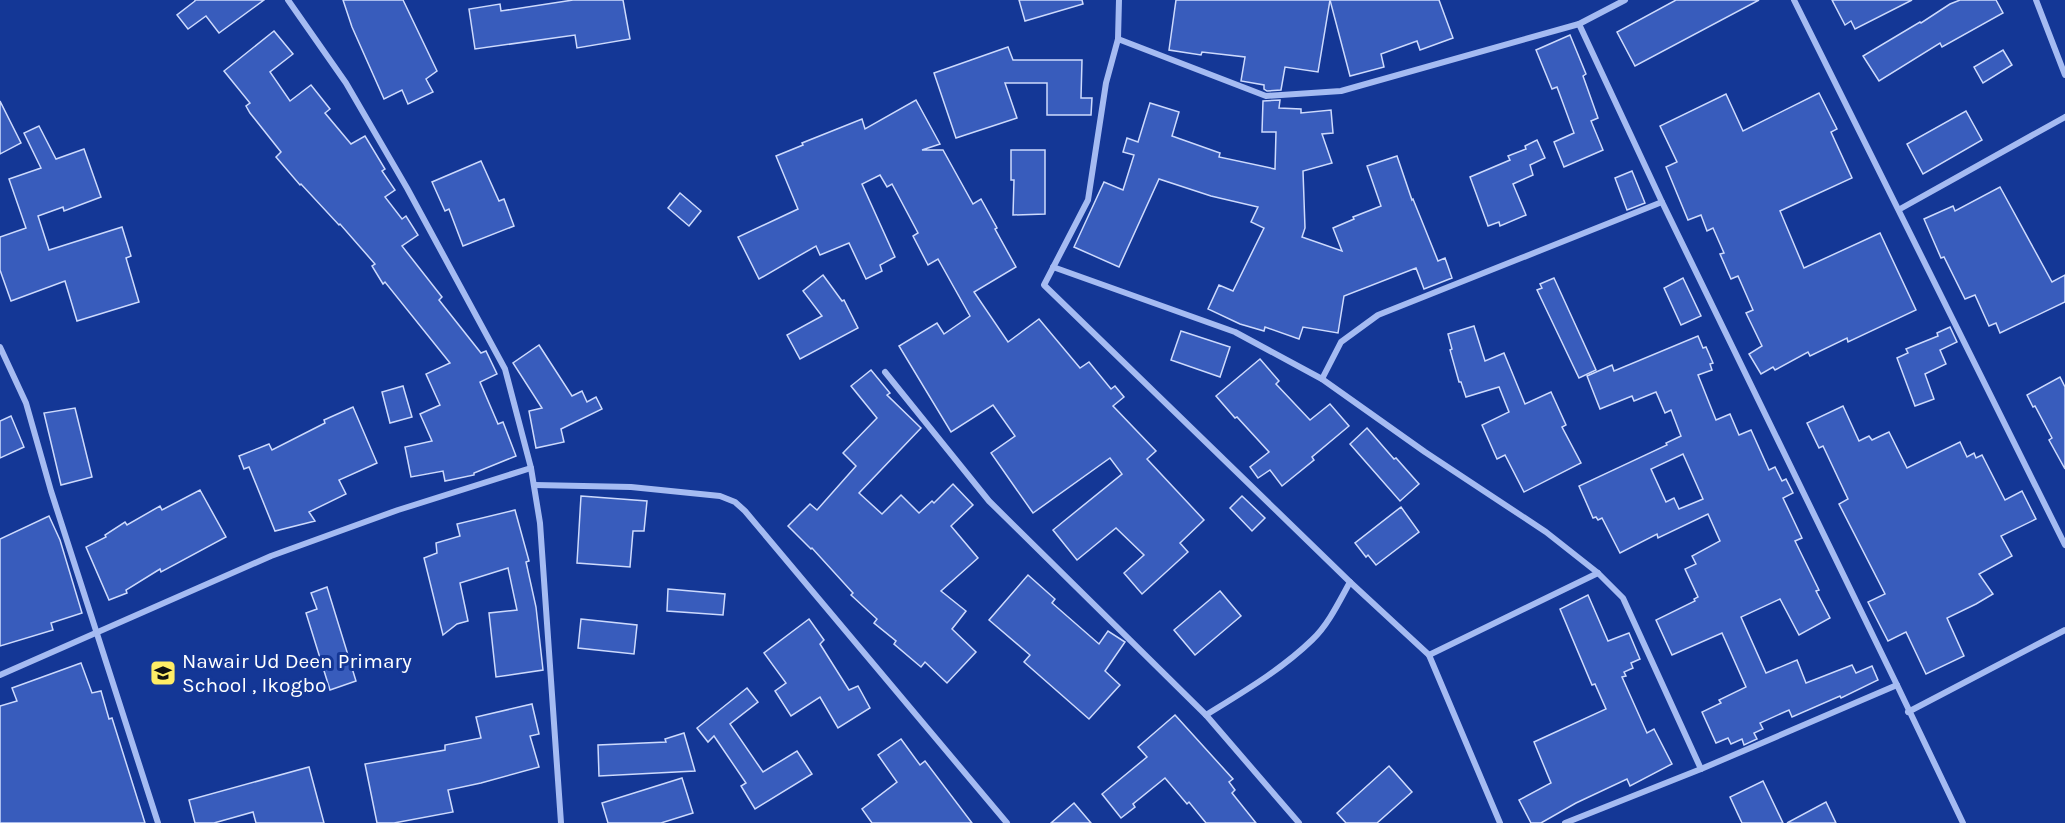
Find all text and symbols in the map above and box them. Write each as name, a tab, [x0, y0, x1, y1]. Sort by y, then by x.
place label: Nawair Ud Deen Primary School , Ikogbo	[182, 649, 412, 697]
school or university icon: Nawair Ud Deen Primary School , Ikogbo	[148, 658, 178, 688]

